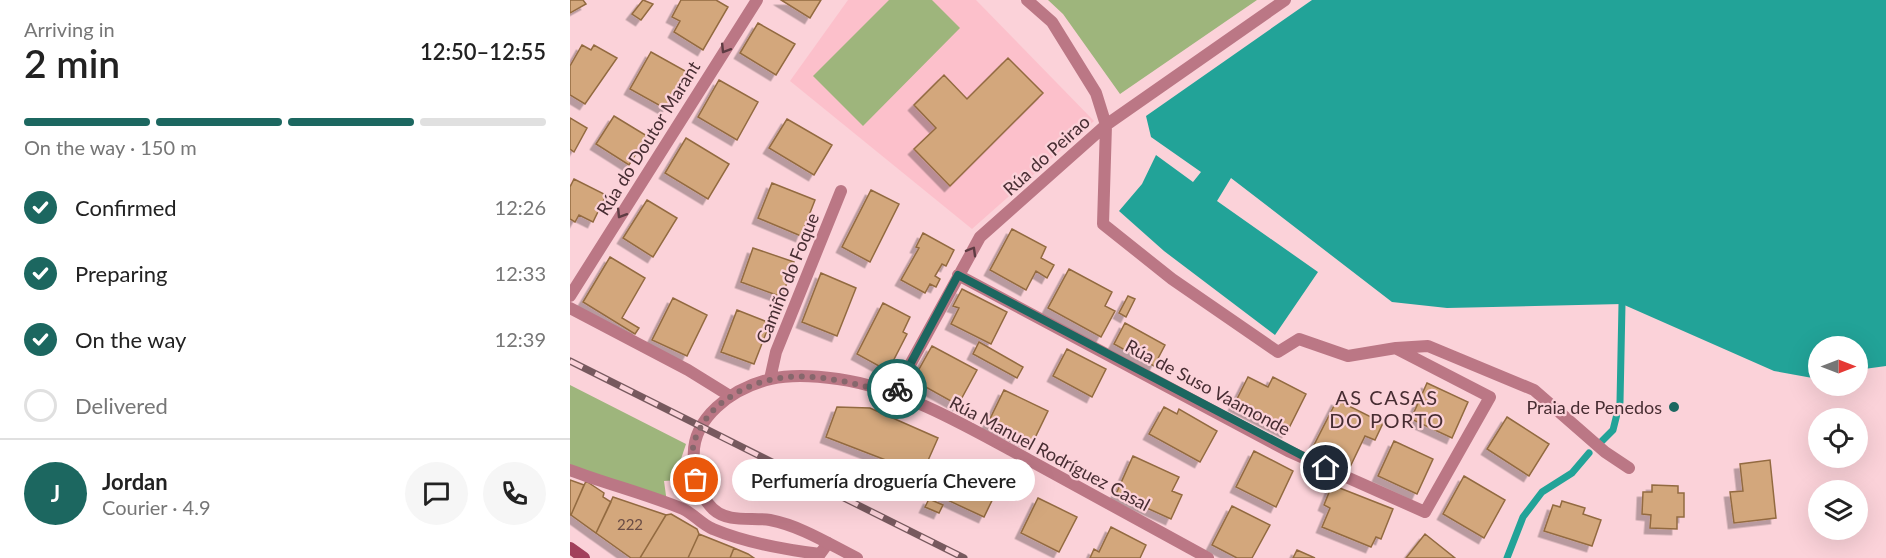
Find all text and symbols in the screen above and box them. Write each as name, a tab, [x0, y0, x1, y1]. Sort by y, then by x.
text: Arriving in	[24, 17, 115, 41]
text: 12:50–12:55	[420, 38, 546, 65]
text: 2 min	[24, 40, 120, 86]
one-way arrow	[722, 43, 733, 54]
street label: Rúa do Doutor Marant	[592, 56, 705, 219]
street label: Rúa do Peirao	[998, 110, 1094, 200]
text: On the way · 150 m	[24, 135, 197, 159]
icon: check	[24, 191, 57, 224]
text: Confirmed	[75, 194, 177, 221]
text: 12:26	[495, 195, 546, 219]
one-way arrow	[617, 208, 629, 218]
street label: Camiño do Foque	[751, 209, 823, 347]
one-way arrow	[965, 247, 976, 257]
icon: check	[24, 257, 57, 290]
text: Preparing	[75, 260, 167, 287]
text: 12:33	[495, 261, 546, 285]
icon: check	[24, 323, 57, 356]
text: On the way	[75, 326, 186, 353]
text: 12:39	[495, 327, 546, 351]
street label: Rúa de Suso Vaamonde	[1122, 334, 1294, 440]
north arrow	[1808, 336, 1868, 396]
map controls	[1808, 336, 1868, 540]
courier	[867, 359, 927, 419]
icon: bike	[881, 373, 914, 406]
district label: AS CASAS DO PORTO	[1329, 385, 1445, 432]
street label: Rúa Manuel Rodríguez Casal	[946, 391, 1154, 515]
text: Delivered	[75, 392, 168, 419]
place label: Praia de Penedos	[1526, 396, 1662, 418]
marker: Praia de Penedos	[1667, 400, 1681, 414]
button: locate	[1808, 408, 1868, 468]
pin	[1300, 442, 1351, 493]
icon: home	[1309, 451, 1342, 484]
pin	[670, 454, 721, 505]
callout: Perfumería droguería Chevere	[732, 459, 1035, 501]
button: chat	[405, 462, 468, 525]
button: phone	[483, 462, 546, 525]
icon: bag	[679, 463, 712, 496]
text: Jordan	[102, 468, 168, 495]
text: Perfumería droguería Chevere	[751, 468, 1016, 492]
text: J	[51, 480, 60, 507]
button: layers	[1808, 480, 1868, 540]
text: Courier · 4.9	[102, 495, 211, 519]
house number: 222	[617, 515, 643, 533]

